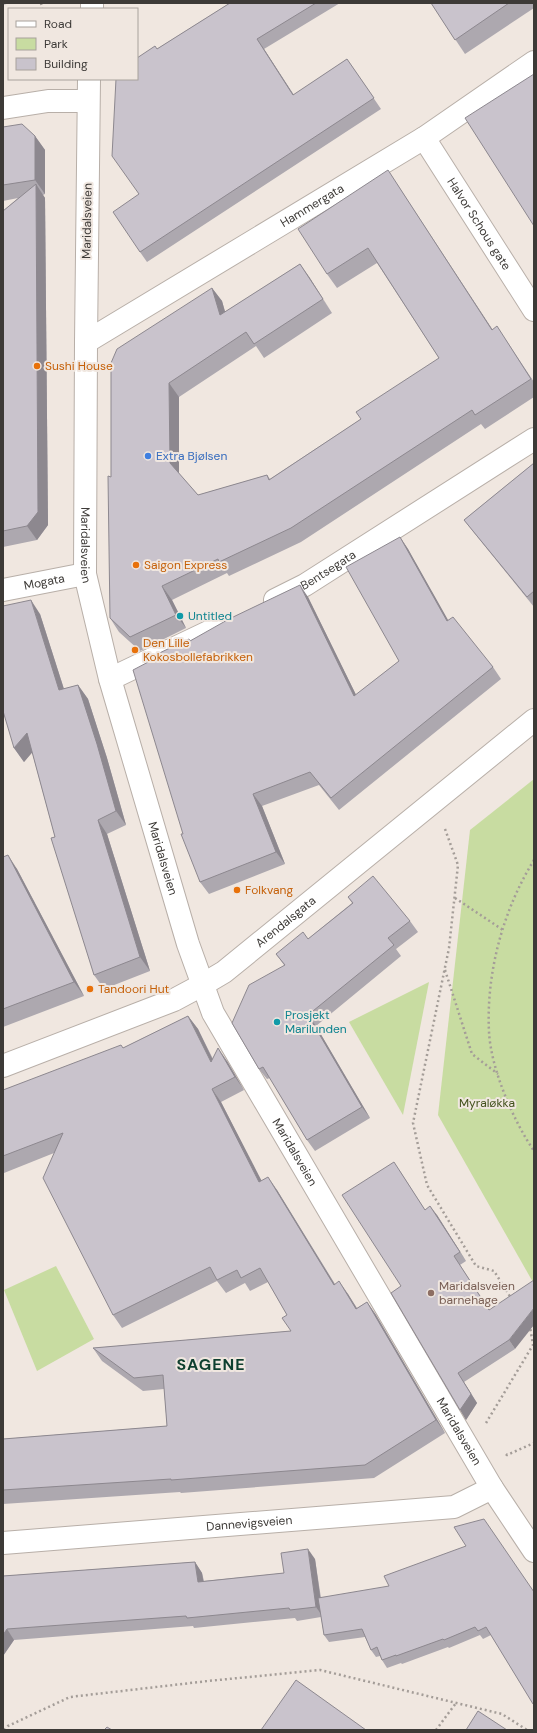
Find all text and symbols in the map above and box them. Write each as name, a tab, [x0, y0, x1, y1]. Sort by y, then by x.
legend	[8, 8, 138, 80]
text: Road	[44, 16, 72, 32]
text: Park	[44, 36, 68, 52]
text: Building	[44, 56, 88, 72]
street label: Halvor Schous gate	[443, 175, 515, 273]
street label: Hammergata	[277, 180, 347, 231]
street label: Maridalsveien	[78, 183, 96, 259]
place label: Sushi House	[45, 358, 113, 374]
marker: Sushi House	[32, 361, 42, 371]
place label: Extra Bjølsen	[156, 448, 227, 464]
marker: Extra Bjølsen	[143, 451, 153, 461]
street label: Maridalsveien	[77, 507, 95, 585]
street label: Bentsegata	[298, 547, 359, 594]
place label: Saigon Express	[144, 557, 227, 573]
marker: Saigon Express	[131, 560, 141, 570]
street label: Mogata	[22, 570, 66, 594]
place label: Untitled	[188, 608, 232, 624]
marker: Untitled	[175, 611, 185, 621]
place label: Den Lille Kokosbollefabrikken	[143, 635, 253, 665]
marker: Den Lille Kokosbollefabrikken	[130, 645, 140, 655]
street label: Maridalsveien	[144, 820, 181, 897]
place label: Folkvang	[245, 882, 293, 898]
marker: Folkvang	[232, 885, 242, 895]
street label: Arendalsgata	[252, 893, 319, 951]
place label: Tandoori Hut	[98, 981, 170, 997]
marker: Tandoori Hut	[85, 984, 95, 994]
place label: Prosjekt Marilunden	[285, 1007, 347, 1037]
marker: Prosjekt Marilunden	[272, 1017, 282, 1027]
park label: Myraløkka	[459, 1095, 515, 1111]
street label: Maridalsveien	[269, 1115, 321, 1189]
place label: Maridalsveien barnehage	[439, 1278, 515, 1308]
marker: Maridalsveien barnehage	[426, 1288, 436, 1298]
district label: SAGENE	[176, 1354, 246, 1375]
street label: Maridalsveien	[433, 1395, 485, 1468]
street label: Dannevigsveien	[206, 1512, 293, 1535]

